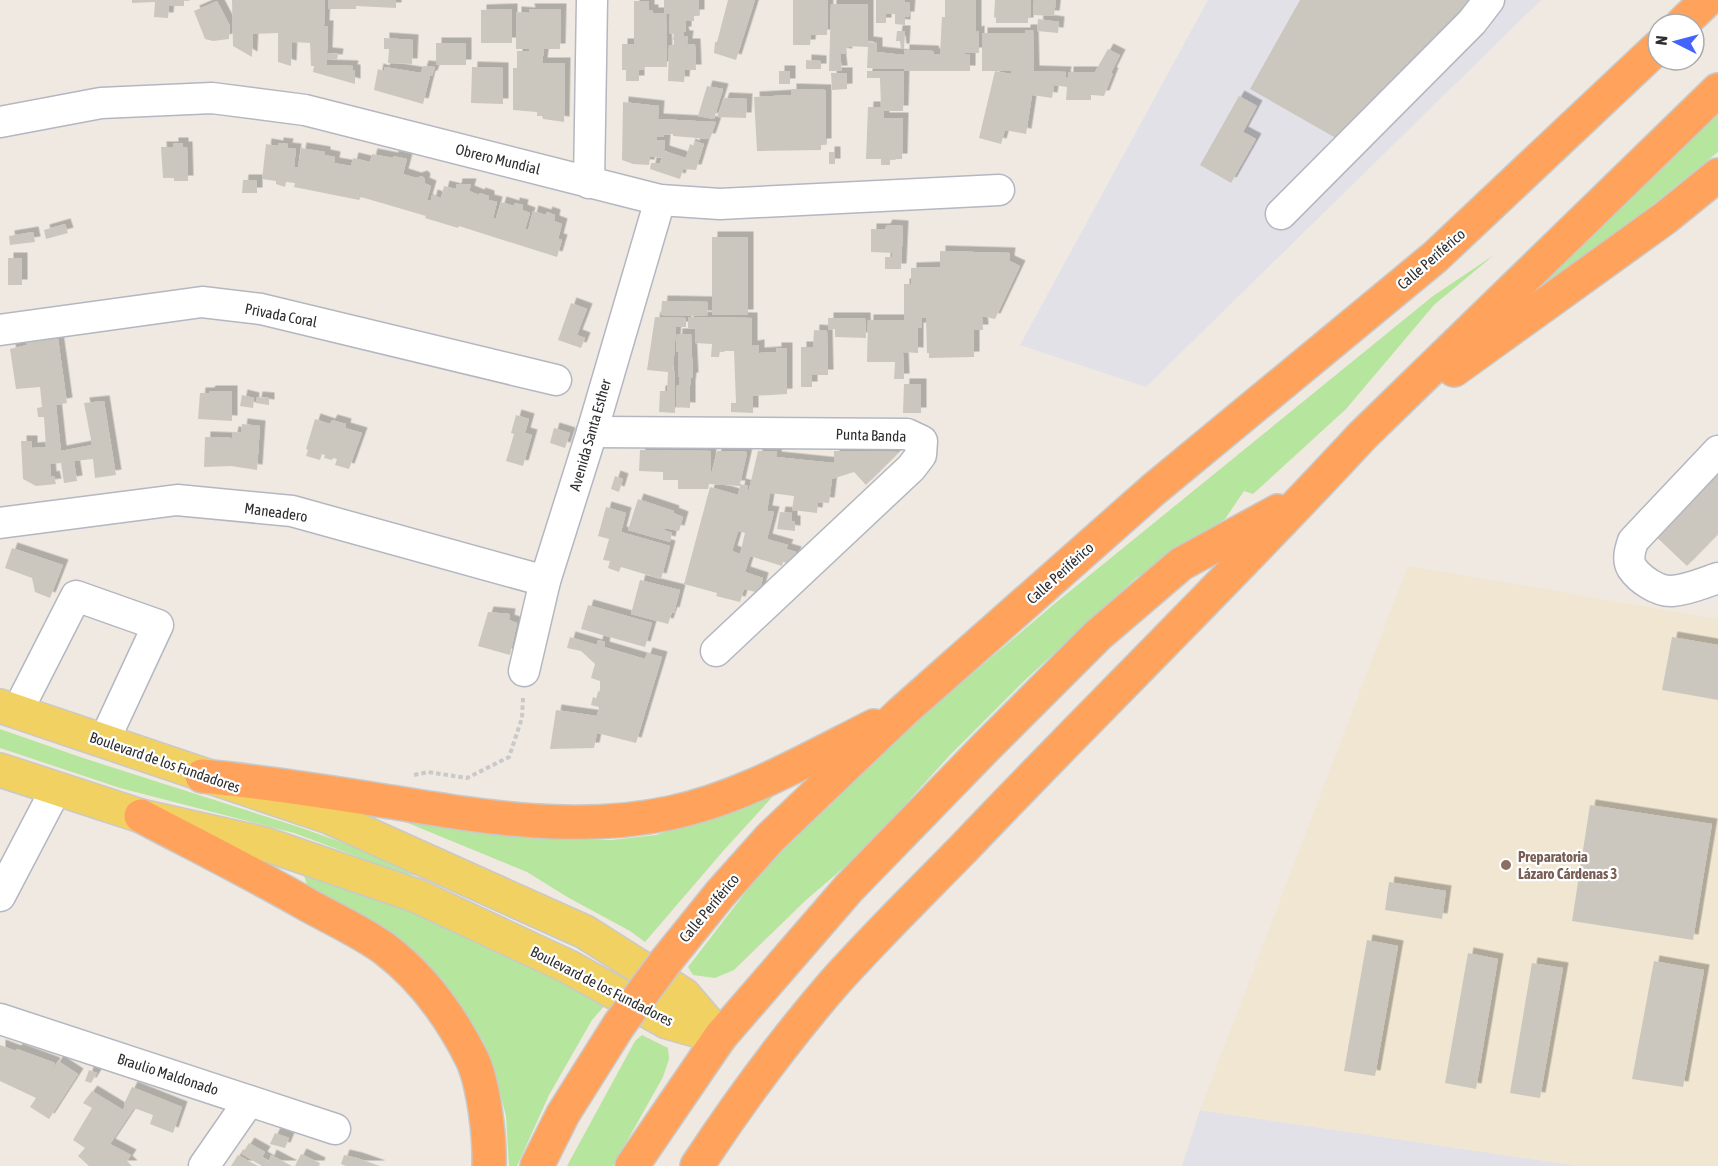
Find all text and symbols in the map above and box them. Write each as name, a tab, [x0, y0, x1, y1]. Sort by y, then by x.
north arrow	[1646, 12, 1706, 72]
text: N	[1652, 35, 1671, 46]
street label: Obrero Mundial	[454, 140, 542, 178]
street label: Calle Periférico	[1394, 225, 1468, 293]
street label: Privada Coral	[243, 300, 319, 330]
street label: Avenida Santa Esther	[566, 377, 614, 493]
street label: Punta Banda	[835, 425, 907, 445]
street label: Maneadero	[243, 499, 309, 525]
street label: Calle Periférico	[1023, 539, 1097, 607]
street label: Boulevard de los Fundadores	[88, 728, 242, 796]
place label: Preparatoria Lázaro Cárdenas 3	[1518, 848, 1617, 882]
marker: Preparatoria Lázaro Cárdenas 3	[1499, 858, 1513, 872]
street label: Calle Periférico	[676, 870, 742, 946]
street label: Boulevard de los Fundadores	[528, 943, 676, 1029]
street label: Braulio Maldonado	[115, 1050, 221, 1098]

